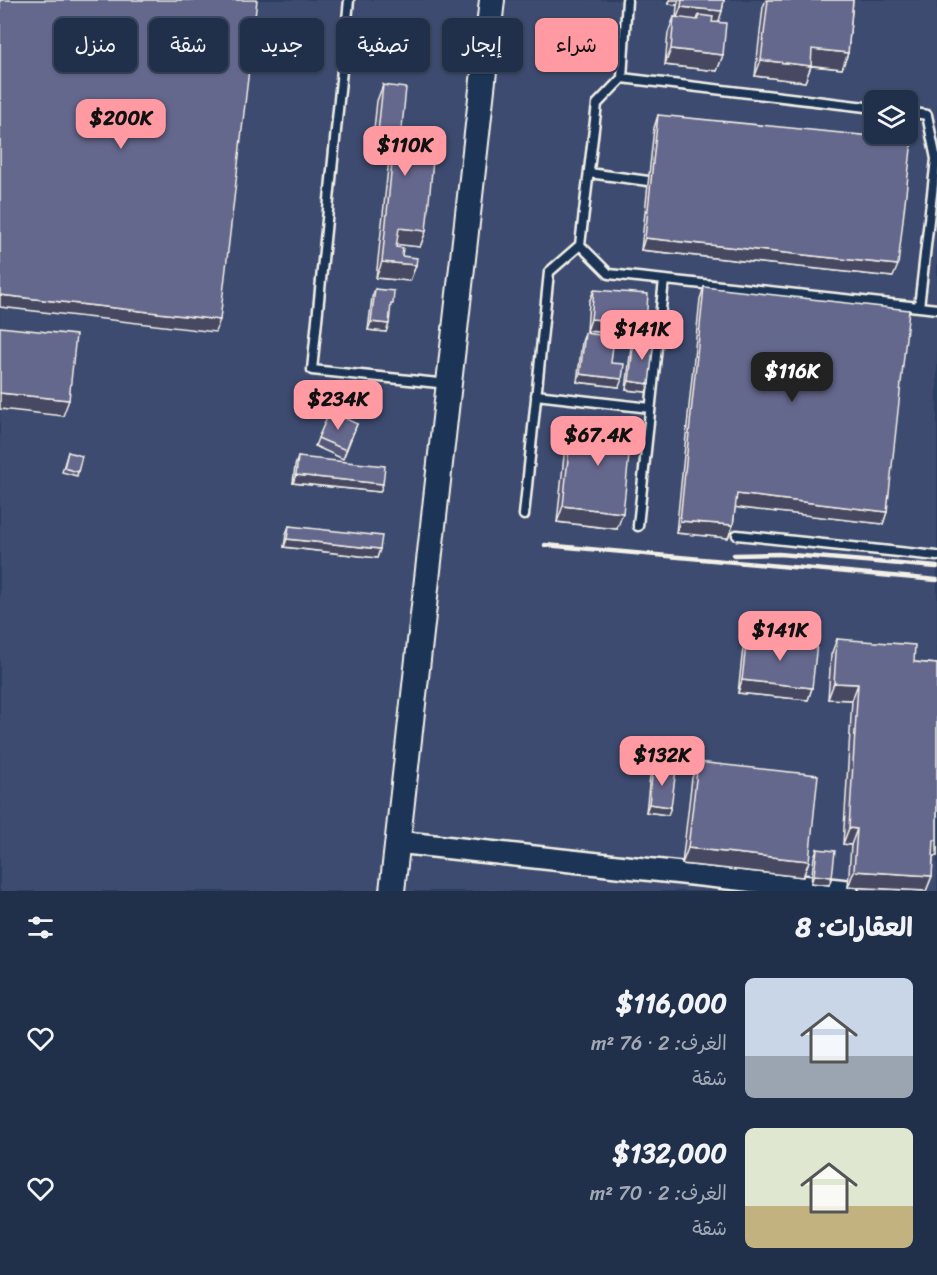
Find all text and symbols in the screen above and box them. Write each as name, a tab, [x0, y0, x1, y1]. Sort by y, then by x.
chip: منزل	[54, 18, 137, 72]
chip: شقة	[149, 18, 228, 72]
chip: جديد	[240, 18, 324, 72]
chip: تصفية	[336, 18, 430, 72]
chip: إيجار	[442, 18, 523, 72]
chip: شراء	[535, 18, 618, 72]
map controls	[864, 90, 918, 144]
button: layers	[864, 90, 918, 144]
pin: $200K	[79, 99, 163, 150]
text: $200K	[90, 101, 152, 136]
pin: $110K	[363, 126, 447, 177]
text: $110K	[377, 128, 433, 163]
pin: $141K	[600, 310, 684, 361]
text: $141K	[614, 312, 670, 347]
pin: $116K	[750, 352, 834, 403]
text: $116K	[765, 354, 819, 389]
pin: $234K	[296, 380, 380, 431]
text: $234K	[308, 382, 368, 417]
pin: $67.4K	[549, 416, 647, 467]
text: $67.4K	[565, 418, 631, 453]
pin: $141K	[738, 611, 822, 662]
text: $141K	[752, 613, 808, 648]
pin: $132K	[620, 736, 704, 787]
text: $132K	[634, 738, 690, 773]
text: العقارات: 8	[796, 904, 913, 950]
icon: filters	[24, 911, 57, 944]
text: $116,000	[616, 980, 727, 1026]
icon: home	[793, 1002, 865, 1074]
icon: heart	[24, 1022, 57, 1055]
text: الغرف: 2 · 76 m²	[591, 1026, 727, 1061]
text: شقة	[692, 1061, 727, 1096]
text: $132,000	[613, 1130, 727, 1176]
icon: home	[793, 1152, 865, 1224]
icon: heart	[24, 1172, 57, 1205]
text: الغرف: 2 · 70 m²	[590, 1176, 727, 1211]
text: شقة	[692, 1211, 727, 1246]

